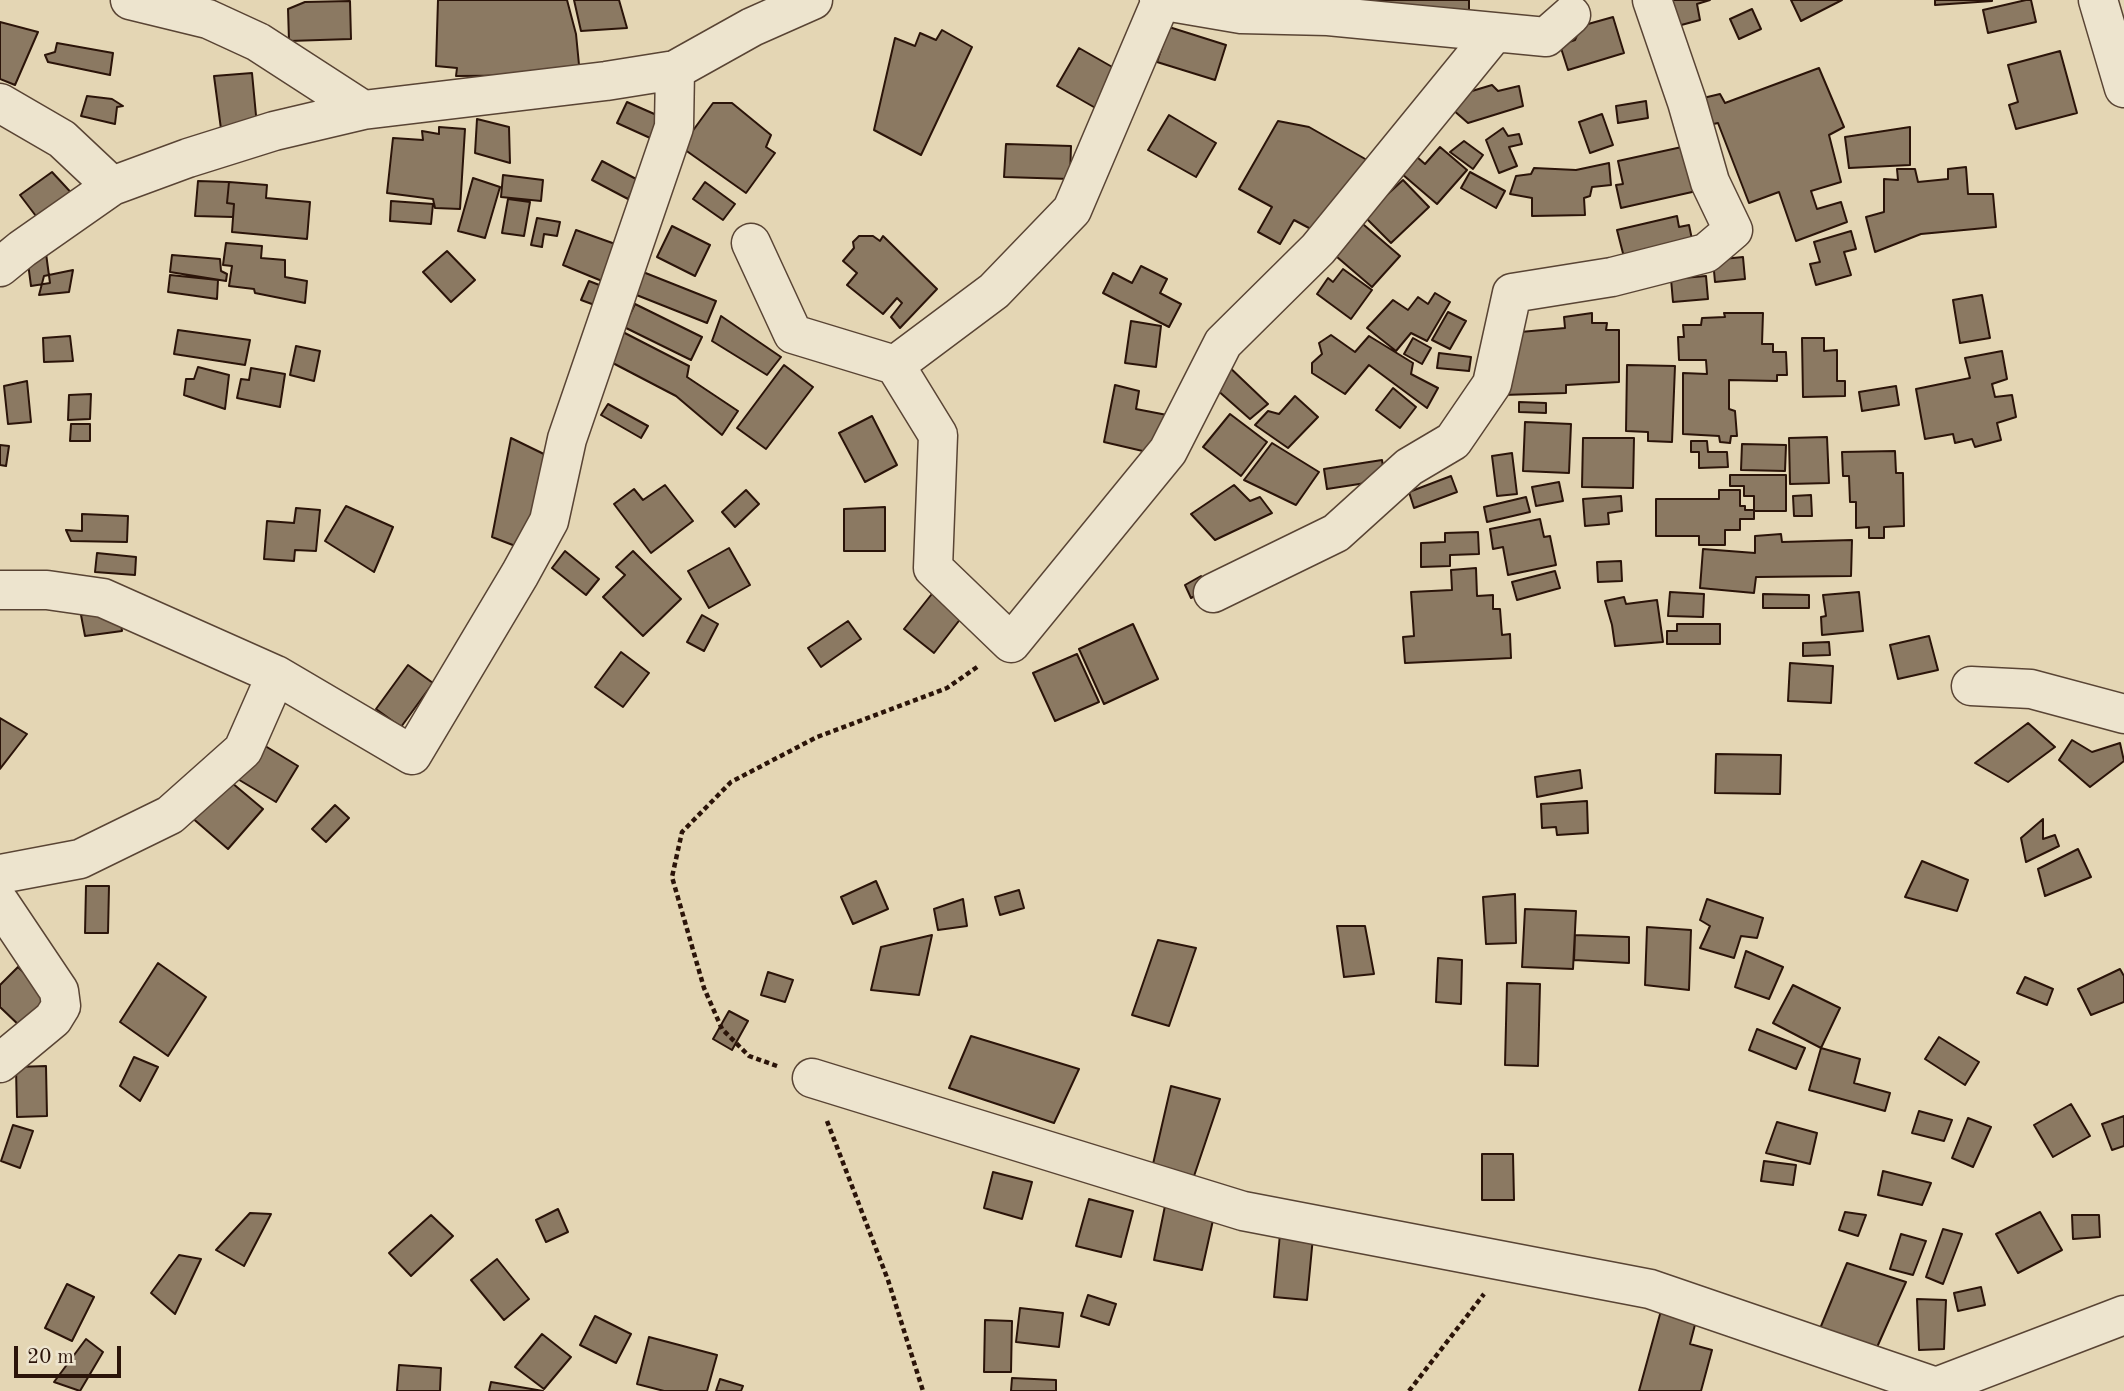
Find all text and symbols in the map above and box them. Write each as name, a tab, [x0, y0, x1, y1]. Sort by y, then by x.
scale bar	[18, 1332, 124, 1376]
text: 20 m	[27, 1347, 74, 1368]

